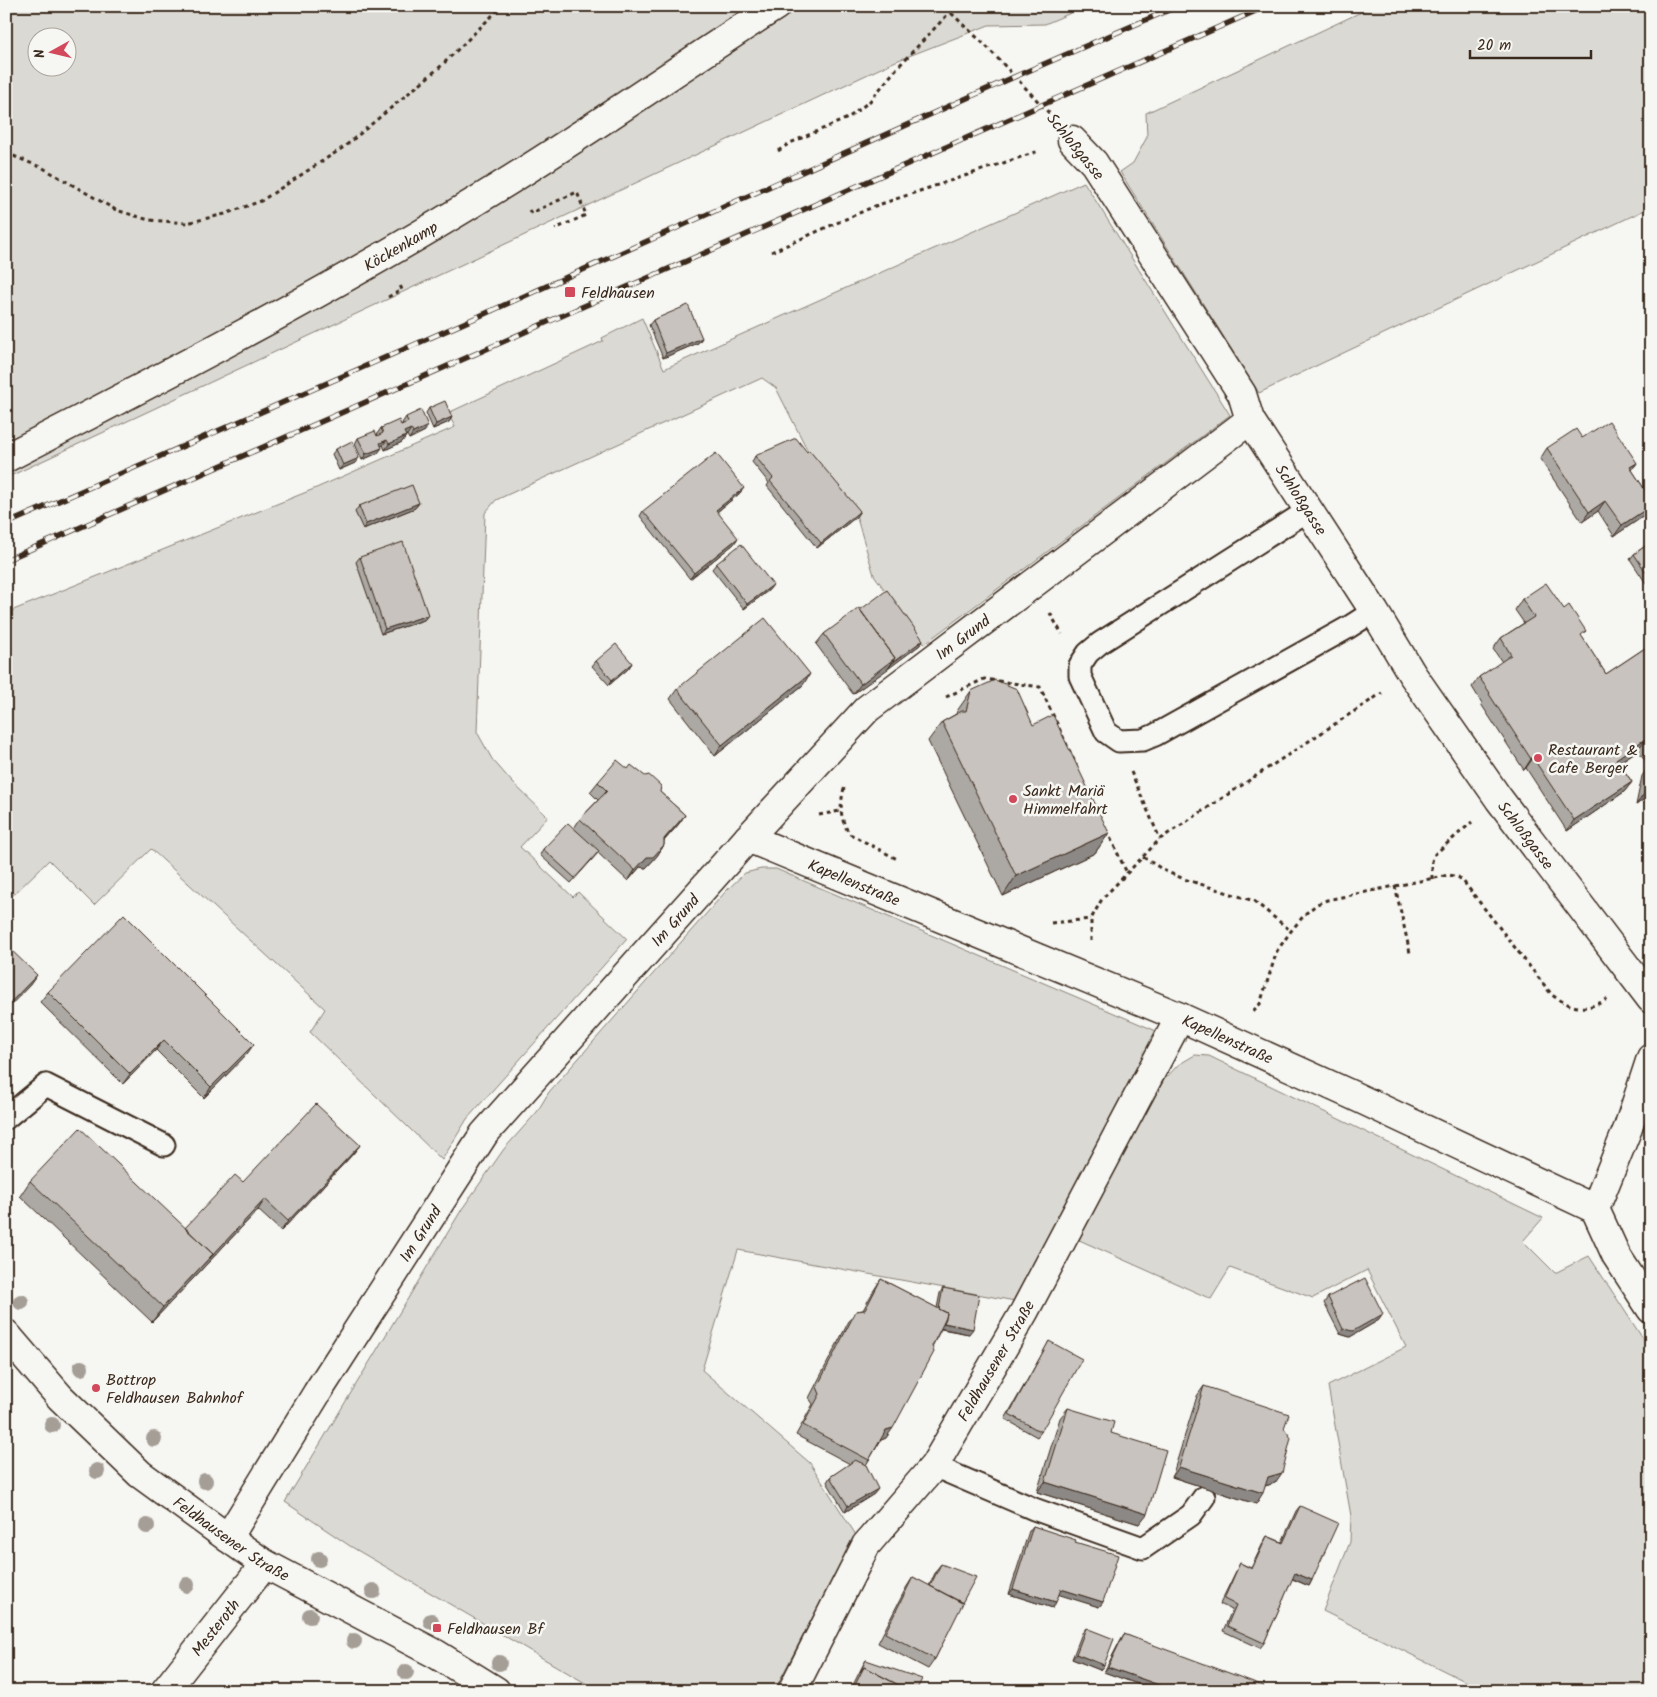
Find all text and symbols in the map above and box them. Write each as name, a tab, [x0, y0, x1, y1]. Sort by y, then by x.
north arrow	[28, 28, 78, 78]
scale bar	[1470, 28, 1591, 60]
text: 20 m	[1477, 34, 1511, 58]
text: N	[29, 48, 52, 60]
street label: Schloßgasse	[1040, 108, 1110, 186]
street label: Köckenkamp	[359, 215, 444, 279]
place label: Feldhausen	[581, 281, 655, 306]
marker: Feldhausen	[563, 285, 577, 299]
street label: Schloßgasse	[1268, 460, 1333, 541]
street label: Im Grund	[930, 608, 997, 667]
place label: Restaurant & Cafe Berger	[1548, 738, 1638, 781]
marker: Restaurant & Cafe Berger	[1532, 752, 1544, 764]
place label: Sankt Mariä Himmelfahrt	[1023, 779, 1109, 822]
marker: Sankt Mariä Himmelfahrt	[1007, 793, 1019, 805]
street label: Schloßgasse	[1491, 796, 1559, 875]
street label: Kapellenstraße	[804, 853, 904, 914]
street label: Im Grund	[646, 888, 707, 953]
street label: Kapellenstraße	[1177, 1008, 1277, 1072]
street label: Im Grund	[393, 1200, 449, 1268]
street label: Feldhausener Straße	[952, 1296, 1042, 1427]
place label: Bottrop Feldhausen Bahnhof	[106, 1368, 245, 1411]
marker: Bottrop Feldhausen Bahnhof	[90, 1382, 102, 1394]
street label: Feldhausener Straße	[167, 1491, 293, 1589]
street label: Mesteroth	[186, 1594, 247, 1662]
place label: Feldhausen Bf	[447, 1617, 545, 1642]
marker: Feldhausen Bf	[431, 1622, 443, 1634]

